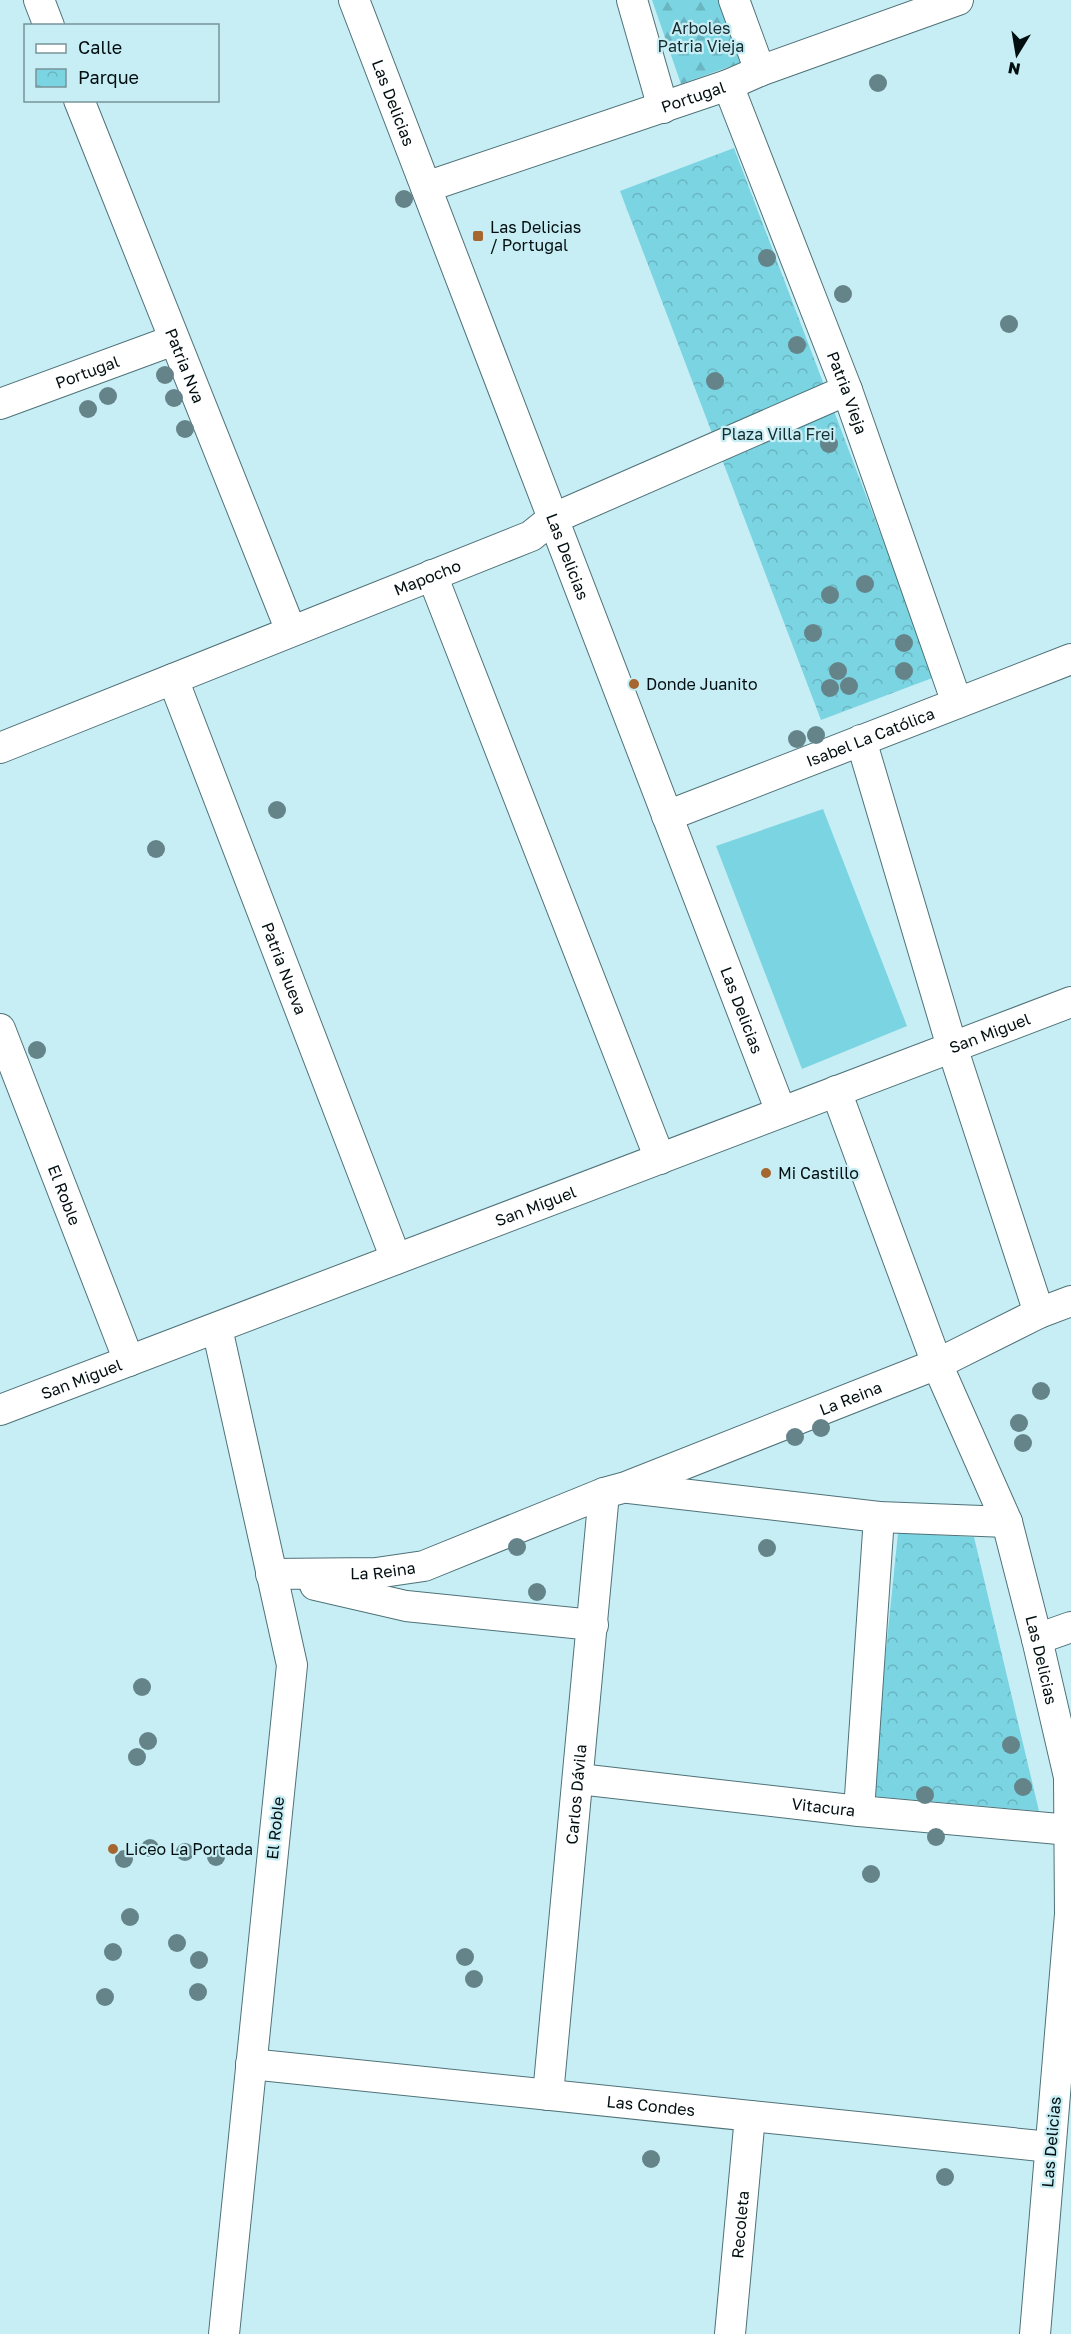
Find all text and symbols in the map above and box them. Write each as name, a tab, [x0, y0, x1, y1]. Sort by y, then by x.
park label: Arboles Patria Vieja	[658, 18, 744, 56]
legend	[24, 24, 219, 102]
north arrow	[987, 24, 1047, 84]
text: Calle	[78, 36, 122, 58]
street label: Las Delicias	[368, 56, 419, 149]
text: N	[1006, 58, 1022, 80]
text: Parque	[78, 66, 139, 88]
street label: Portugal	[658, 77, 728, 117]
place label: Las Delicias / Portugal	[490, 217, 581, 255]
marker: Las Delicias / Portugal	[471, 229, 485, 243]
street label: Patria Nva	[161, 325, 209, 406]
street label: Patria Vieja	[823, 348, 872, 437]
street label: Portugal	[53, 351, 122, 393]
park label: Plaza Villa Frei	[721, 424, 835, 444]
street label: Las Delicias	[542, 510, 593, 603]
street label: Mapocho	[391, 555, 464, 600]
place label: Donde Juanito	[646, 674, 758, 694]
marker: Donde Juanito	[627, 677, 641, 691]
street label: Isabel La Católica	[803, 703, 937, 771]
street label: Patria Nueva	[257, 919, 311, 1017]
street label: Las Delicias	[716, 964, 768, 1056]
street label: San Miguel	[946, 1008, 1033, 1058]
street label: El Roble	[44, 1162, 85, 1228]
place label: Mi Castillo	[778, 1163, 859, 1183]
marker: Mi Castillo	[759, 1166, 773, 1180]
street label: San Miguel	[492, 1182, 579, 1231]
street label: San Miguel	[38, 1355, 125, 1404]
street label: La Reina	[816, 1377, 885, 1420]
street label: La Reina	[350, 1557, 417, 1583]
street label: Las Delicias	[1021, 1613, 1062, 1706]
street label: Carlos Dávila	[561, 1743, 591, 1845]
street label: Vitacura	[790, 1793, 856, 1821]
street label: El Roble	[262, 1795, 288, 1861]
place label: Liceo La Portada	[125, 1839, 253, 1859]
marker: Liceo La Portada	[106, 1842, 120, 1856]
street label: Las Condes	[606, 2091, 696, 2120]
street label: Las Delicias	[1037, 2096, 1065, 2188]
street label: Recoleta	[727, 2190, 753, 2259]

